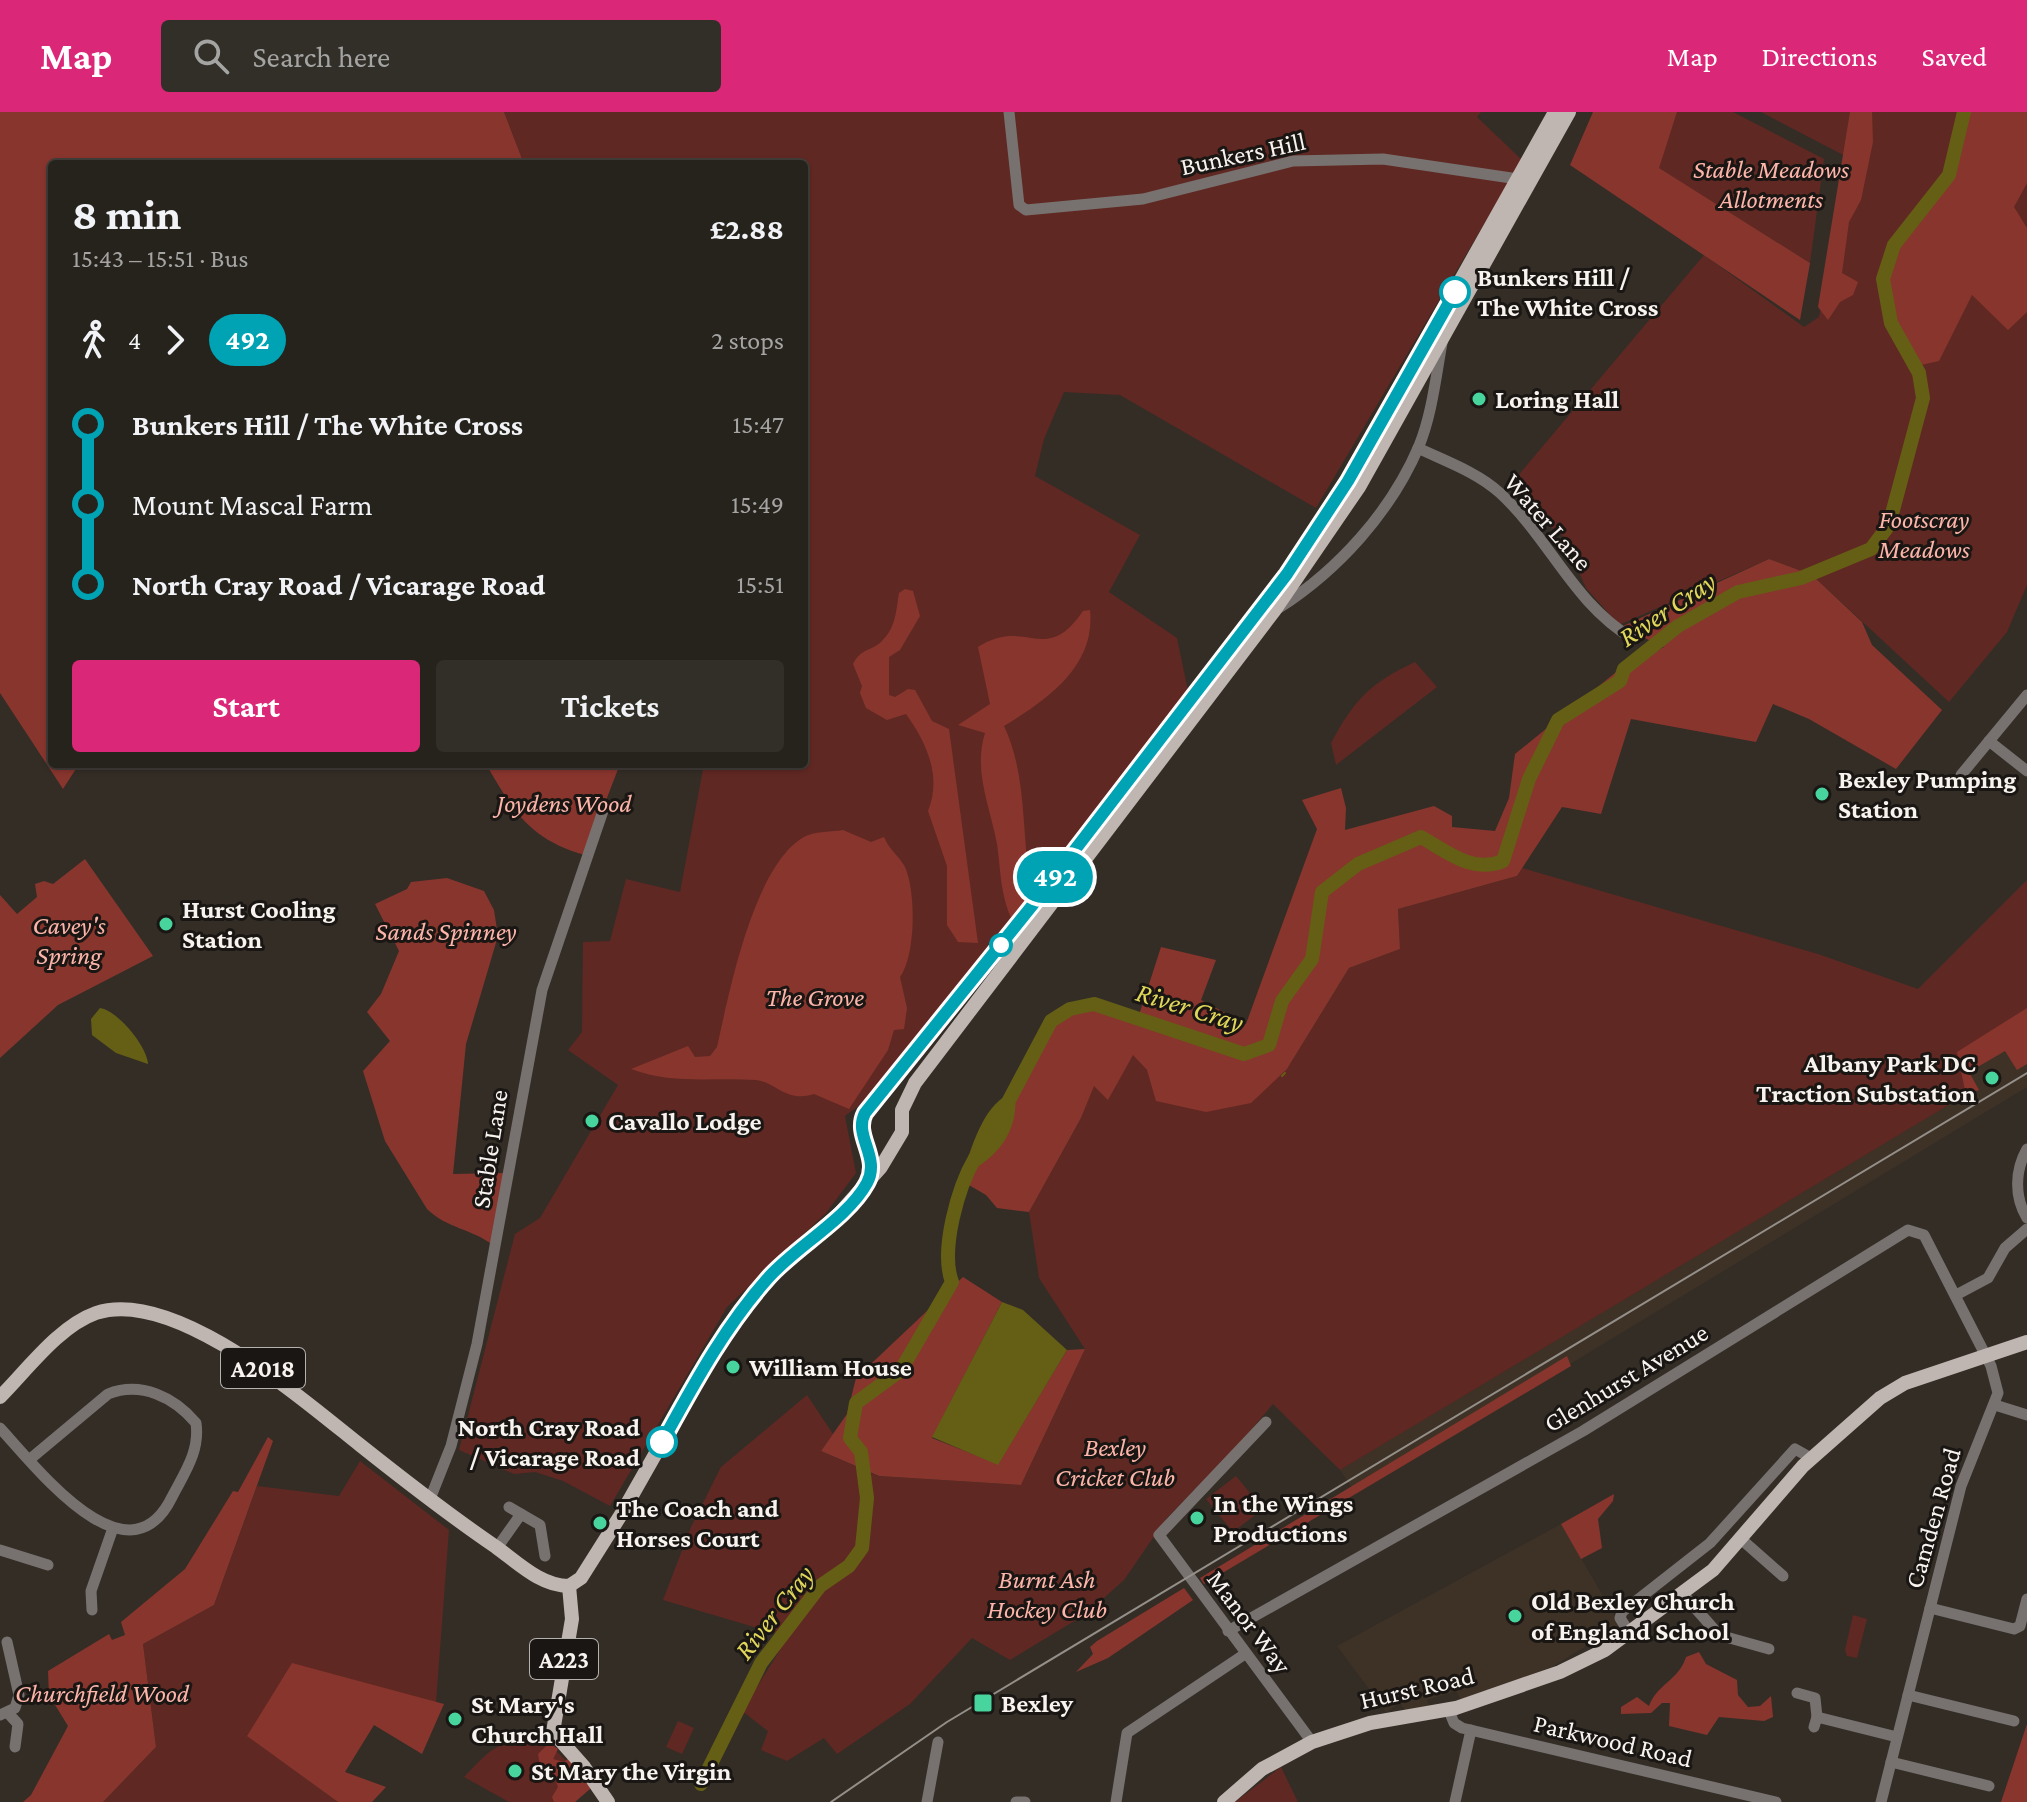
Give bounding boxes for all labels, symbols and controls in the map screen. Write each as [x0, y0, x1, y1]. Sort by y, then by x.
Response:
search box [161, 20, 721, 92]
icon: search [189, 34, 233, 78]
text: Map [40, 35, 113, 77]
text: Search here [253, 40, 390, 73]
text: Map [1667, 41, 1718, 72]
text: Directions [1762, 41, 1877, 72]
text: Saved [1921, 41, 1987, 72]
street label: Bunkers Hill [1178, 127, 1308, 181]
park label: Stable Meadows Allotments [1693, 155, 1849, 214]
text: 8 min [72, 190, 181, 238]
text: £2.88 [710, 212, 784, 245]
text: 15:43 – 15:51 · Bus [72, 244, 248, 273]
place label: Bunkers Hill / The White Cross [1477, 263, 1658, 322]
marker: Bunkers Hill / The White Cross [1440, 277, 1470, 307]
icon: walk [72, 318, 116, 362]
icon: forward [153, 318, 197, 362]
text: 492 [225, 324, 270, 355]
text: 4 [128, 326, 141, 355]
text: 2 stops [711, 326, 784, 355]
place label: Loring Hall [1495, 385, 1620, 414]
marker: Loring Hall [1470, 390, 1488, 408]
text: Bunkers Hill / The White Cross [132, 408, 523, 441]
text: 15:47 [733, 410, 784, 439]
street label: Water Lane [1498, 468, 1598, 576]
text: Mount Mascal Farm [132, 488, 373, 521]
text: 15:49 [731, 490, 784, 519]
park label: Footscray Meadows [1877, 505, 1970, 564]
water label: River Cray [1612, 565, 1722, 653]
text: North Cray Road / Vicarage Road [132, 568, 545, 601]
text: 15:51 [736, 570, 784, 599]
button: Start [72, 660, 420, 752]
button: Tickets [436, 660, 784, 752]
place label: Bexley Pumping Station [1838, 765, 2016, 824]
marker: Bexley Pumping Station [1813, 785, 1831, 803]
park label: Joydens Wood [492, 789, 632, 818]
line badge: 492 [1009, 851, 1101, 903]
text: 492 [1033, 861, 1077, 892]
place label: Hurst Cooling Station [182, 895, 336, 954]
park label: Cavey's Spring [33, 911, 105, 970]
marker: Hurst Cooling Station [157, 915, 175, 933]
park label: Sands Spinney [375, 917, 517, 946]
unlabelled marker [990, 934, 1012, 956]
water label: River Cray [1133, 976, 1248, 1038]
park label: The Grove [766, 983, 864, 1012]
place label: Albany Park DC Traction Substation [1756, 1049, 1976, 1108]
marker: Albany Park DC Traction Substation [1983, 1069, 2001, 1087]
street label: Stable Lane [466, 1088, 514, 1210]
place label: Cavallo Lodge [608, 1107, 762, 1136]
marker: Cavallo Lodge [583, 1112, 601, 1130]
street label: Glenhurst Avenue [1539, 1318, 1713, 1438]
road number: A2018 [221, 1348, 305, 1388]
place label: William House [748, 1353, 912, 1382]
marker: William House [724, 1358, 742, 1376]
place label: North Cray Road / Vicarage Road [458, 1413, 640, 1472]
marker: North Cray Road / Vicarage Road [647, 1427, 677, 1457]
park label: Bexley Cricket Club [1055, 1433, 1175, 1492]
street label: Camden Road [1899, 1444, 1967, 1592]
place label: In the Wings Productions [1213, 1489, 1353, 1548]
place label: The Coach and Horses Court [616, 1494, 779, 1553]
marker: In the Wings Productions [1188, 1509, 1206, 1527]
marker: The Coach and Horses Court [591, 1514, 609, 1532]
water label: River Cray [728, 1559, 820, 1665]
park label: Burnt Ash Hockey Club [987, 1565, 1107, 1624]
street label: Manor Way [1201, 1565, 1298, 1680]
place label: Old Bexley Church of England School [1531, 1587, 1735, 1646]
marker: Old Bexley Church of England School [1506, 1607, 1524, 1625]
road number: A223 [530, 1639, 598, 1679]
street label: Hurst Road [1357, 1661, 1477, 1715]
park label: Churchfield Wood [15, 1679, 190, 1708]
place label: Bexley [1001, 1689, 1074, 1718]
place label: St Mary's Church Hall [471, 1690, 604, 1749]
marker: Bexley [972, 1692, 994, 1714]
street label: Parkwood Road [1531, 1709, 1695, 1773]
marker: St Mary's Church Hall [446, 1710, 464, 1728]
place label: St Mary the Virgin [531, 1757, 731, 1786]
marker: St Mary the Virgin [506, 1762, 524, 1780]

